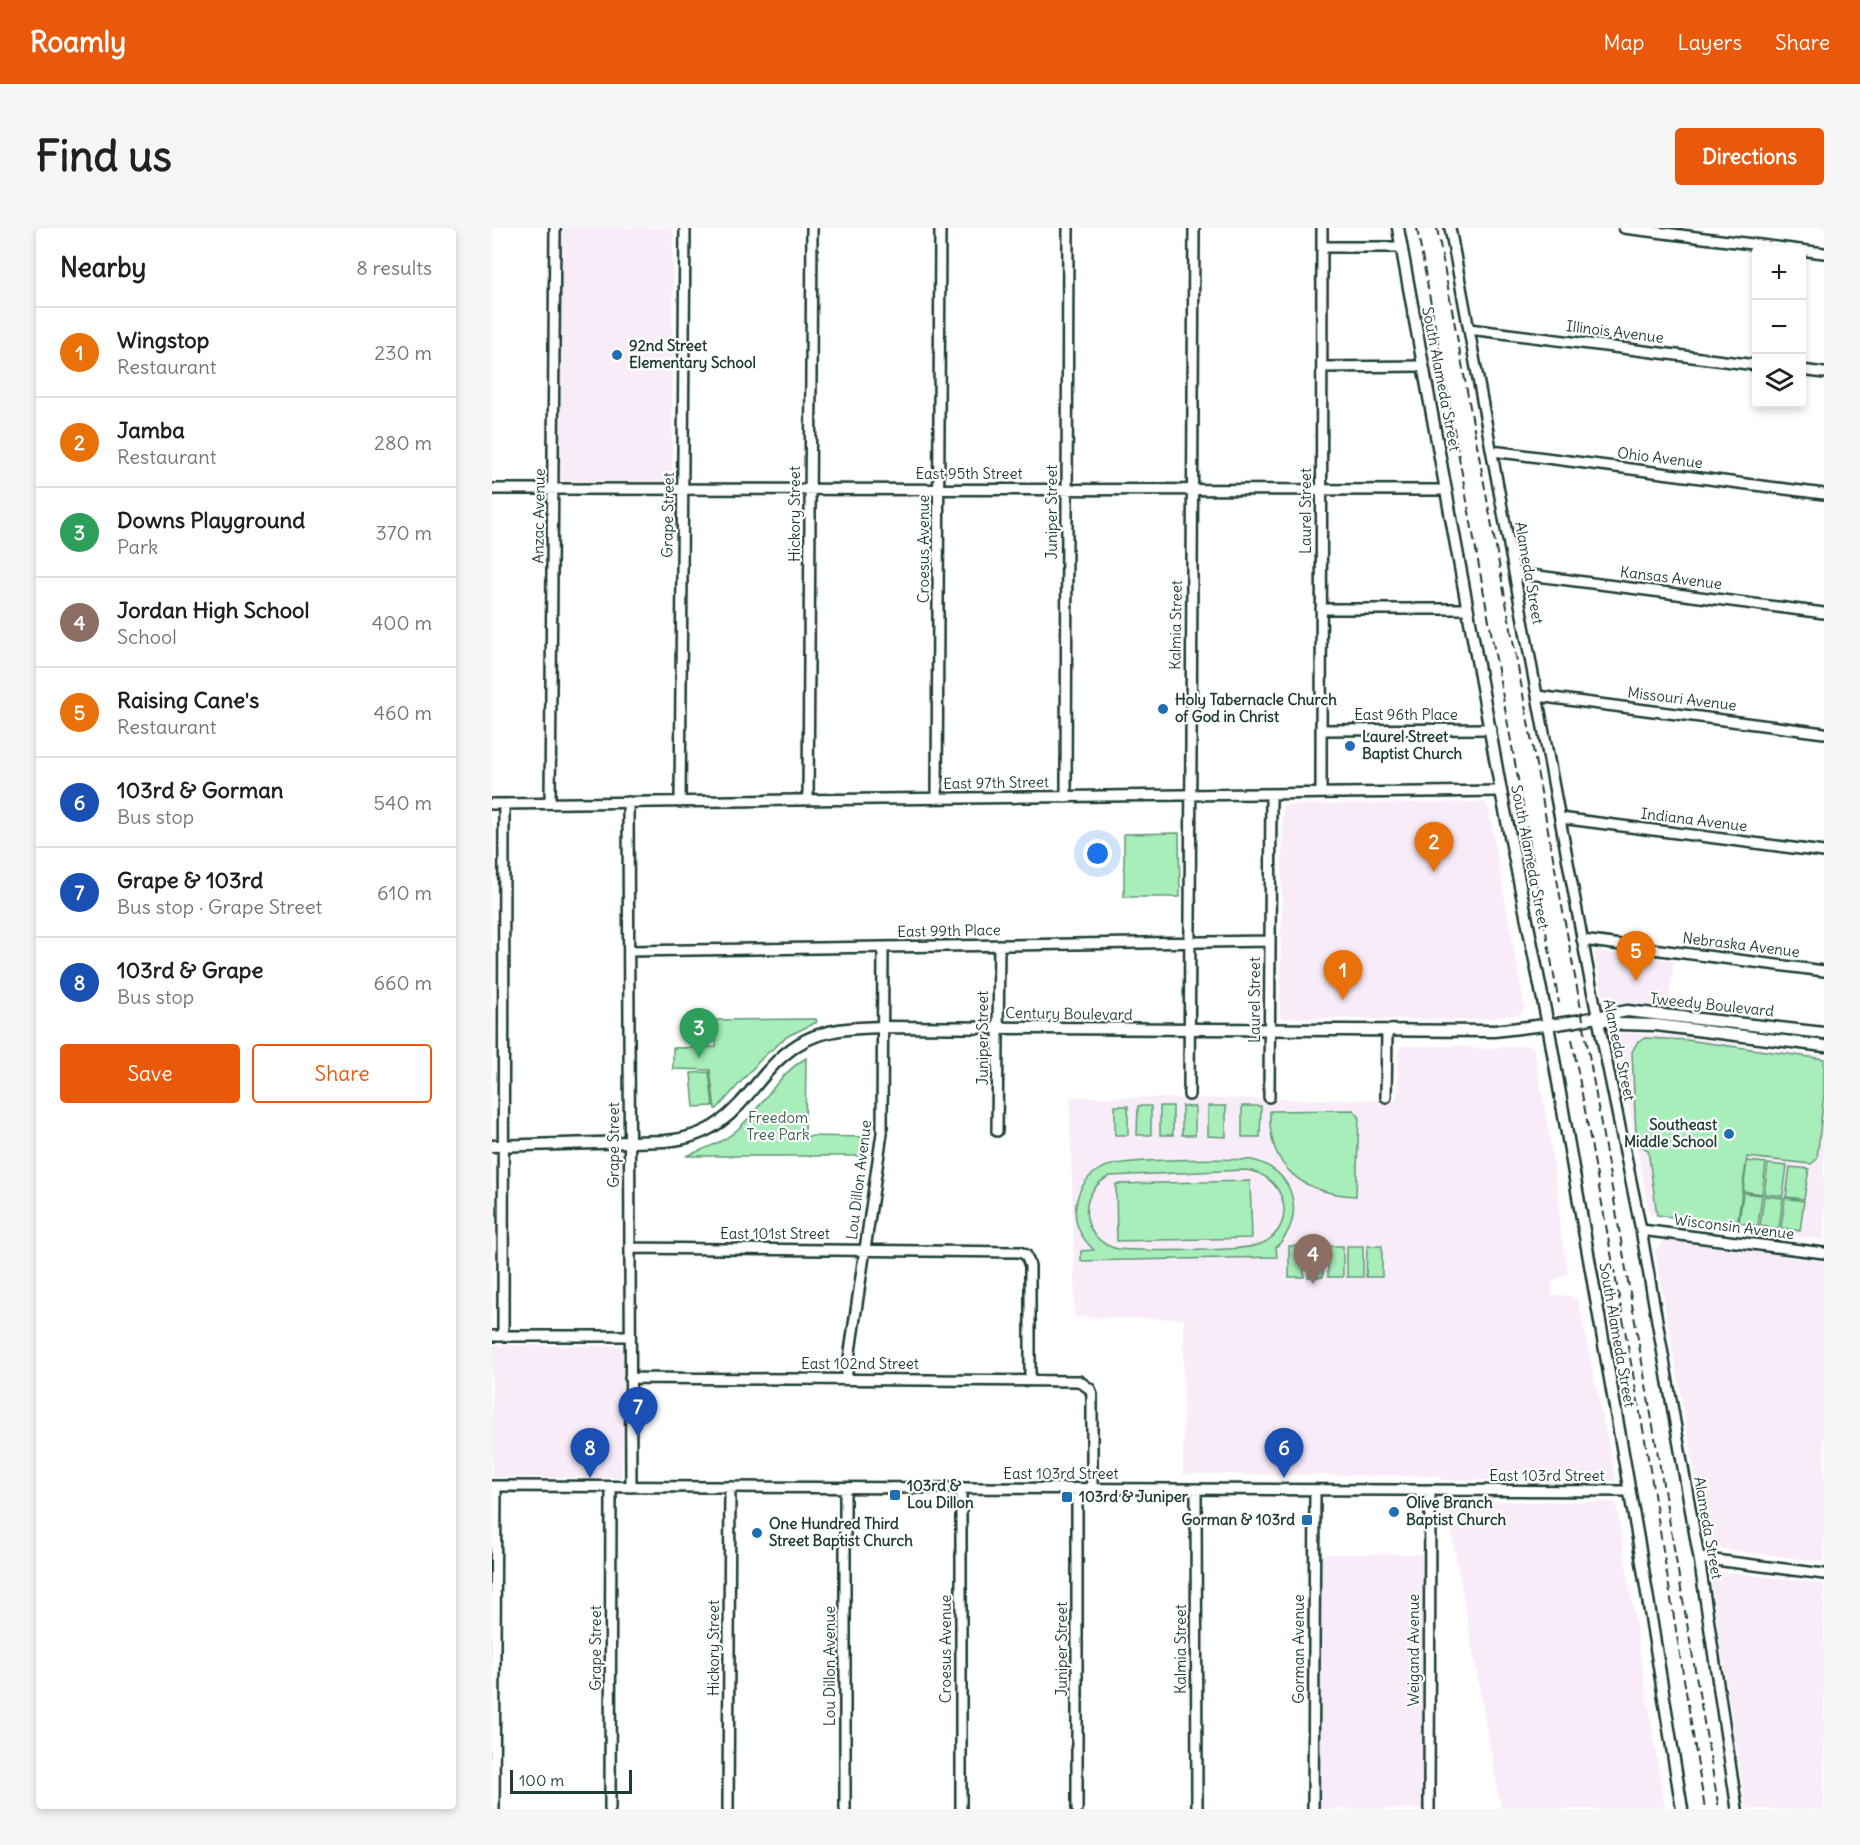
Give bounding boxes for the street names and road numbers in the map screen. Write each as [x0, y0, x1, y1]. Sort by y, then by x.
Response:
street label: South Alameda Street [1418, 305, 1465, 453]
street label: Illinois Avenue [1565, 316, 1665, 347]
street label: Ohio Avenue [1616, 443, 1704, 472]
street label: East 95th Street [915, 464, 1023, 483]
street label: Juniper Street [1042, 465, 1061, 559]
street label: Hickory Street [785, 466, 804, 562]
street label: Anzac Avenue [528, 468, 549, 564]
street label: Laurel Street [1296, 468, 1315, 554]
street label: Grape Street [657, 472, 678, 558]
street label: Croesus Avenue [914, 495, 933, 603]
street label: Alameda Street [1511, 520, 1548, 626]
street label: Kansas Avenue [1619, 562, 1723, 593]
street label: Kalmia Street [1165, 580, 1186, 670]
street label: Missouri Avenue [1626, 682, 1738, 715]
street label: East 96th Place [1354, 705, 1458, 724]
street label: East 97th Street [943, 772, 1049, 793]
street label: South Alameda Street [1507, 783, 1554, 931]
street label: Indiana Avenue [1640, 804, 1748, 835]
street label: East 99th Place [897, 920, 1001, 941]
street label: Nebraska Avenue [1681, 928, 1801, 961]
street label: Laurel Street [1245, 957, 1264, 1043]
street label: Tweedy Boulevard [1649, 989, 1775, 1020]
street label: Juniper Street [973, 991, 992, 1085]
street label: Alameda Street [1599, 997, 1640, 1103]
street label: Century Boulevard [1005, 1003, 1133, 1024]
street label: Grape Street [604, 1102, 623, 1188]
street label: Lou Dillon Avenue [842, 1119, 875, 1241]
street label: Wisconsin Avenue [1673, 1210, 1795, 1243]
street label: East 101st Street [720, 1224, 830, 1243]
street label: South Alameda Street [1595, 1261, 1640, 1409]
street label: East 102nd Street [801, 1354, 919, 1373]
street label: East 103rd Street [1003, 1464, 1119, 1483]
street label: East 103rd Street [1489, 1466, 1605, 1485]
street label: Alameda Street [1690, 1475, 1727, 1581]
street label: Gorman Avenue [1289, 1594, 1308, 1704]
street label: Weigand Avenue [1404, 1594, 1423, 1706]
street label: Croesus Avenue [936, 1595, 955, 1703]
street label: Hickory Street [704, 1600, 723, 1696]
street label: Juniper Street [1052, 1602, 1071, 1696]
street label: Kalmia Street [1171, 1604, 1190, 1694]
street label: Grape Street [586, 1605, 605, 1691]
street label: Lou Dillon Avenue [820, 1606, 839, 1726]

